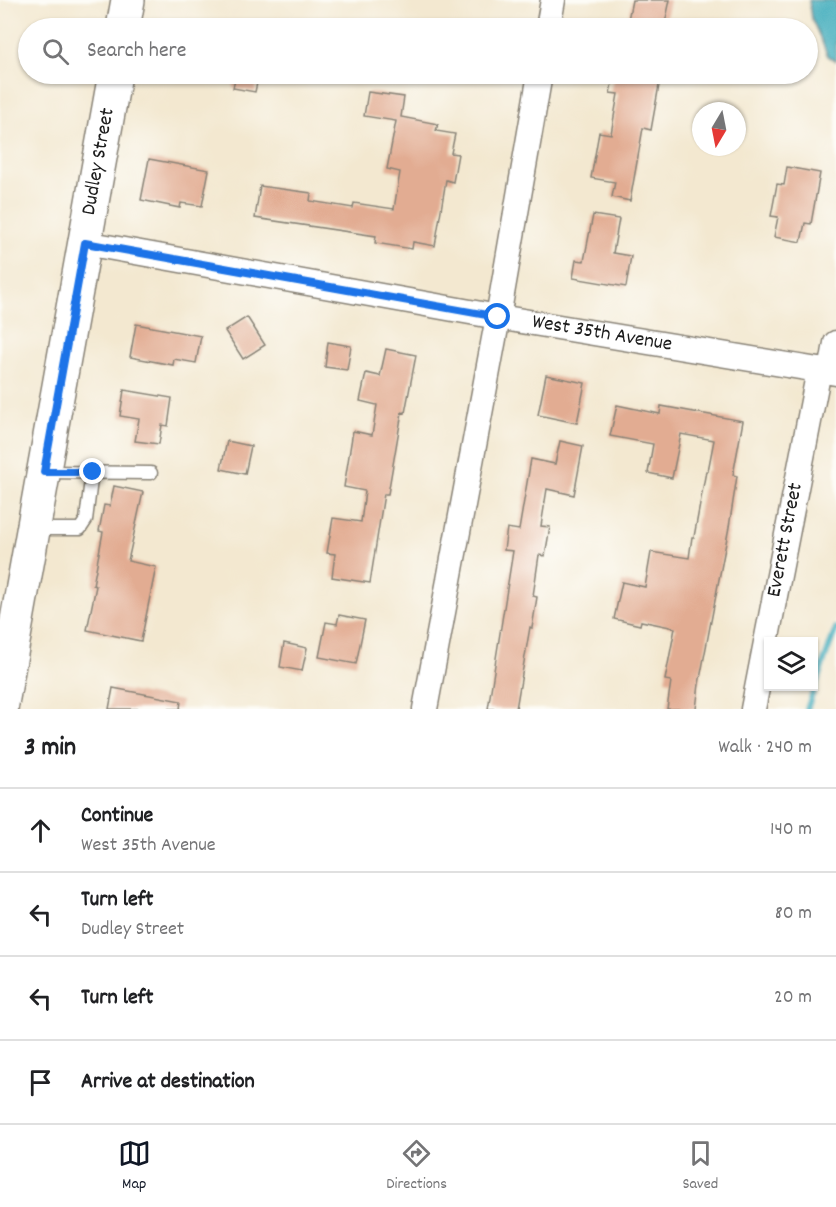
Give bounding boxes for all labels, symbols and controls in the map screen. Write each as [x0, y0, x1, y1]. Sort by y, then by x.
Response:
search box [18, 18, 818, 84]
icon: search [39, 35, 72, 68]
text: Search here [87, 36, 186, 67]
north arrow [692, 102, 746, 156]
street label: Dudley Street [75, 106, 124, 218]
route start [484, 303, 510, 329]
street label: West 35th Avenue [530, 308, 674, 361]
route end [79, 458, 105, 484]
street label: Everett Street [760, 480, 812, 600]
map controls [764, 637, 818, 691]
button: layers [764, 637, 818, 691]
text: 3 min [24, 730, 76, 767]
text: Walk · 240 m [718, 734, 812, 762]
text: Continue [81, 801, 153, 832]
icon: ahead [24, 814, 57, 847]
text: 140 m [770, 816, 812, 844]
text: West 35th Avenue [81, 832, 216, 860]
text: Turn left [81, 885, 153, 916]
icon: left [24, 898, 57, 931]
text: 80 m [775, 900, 812, 928]
text: Dudley Street [81, 916, 184, 944]
icon: left [24, 982, 57, 1015]
text: Turn left [81, 983, 153, 1014]
text: 20 m [774, 984, 812, 1012]
icon: arrive [24, 1066, 57, 1099]
text: Arrive at destination [81, 1067, 255, 1098]
tab: Map [118, 1137, 151, 1196]
tab: Directions [386, 1137, 447, 1196]
tab: Saved [682, 1137, 718, 1196]

